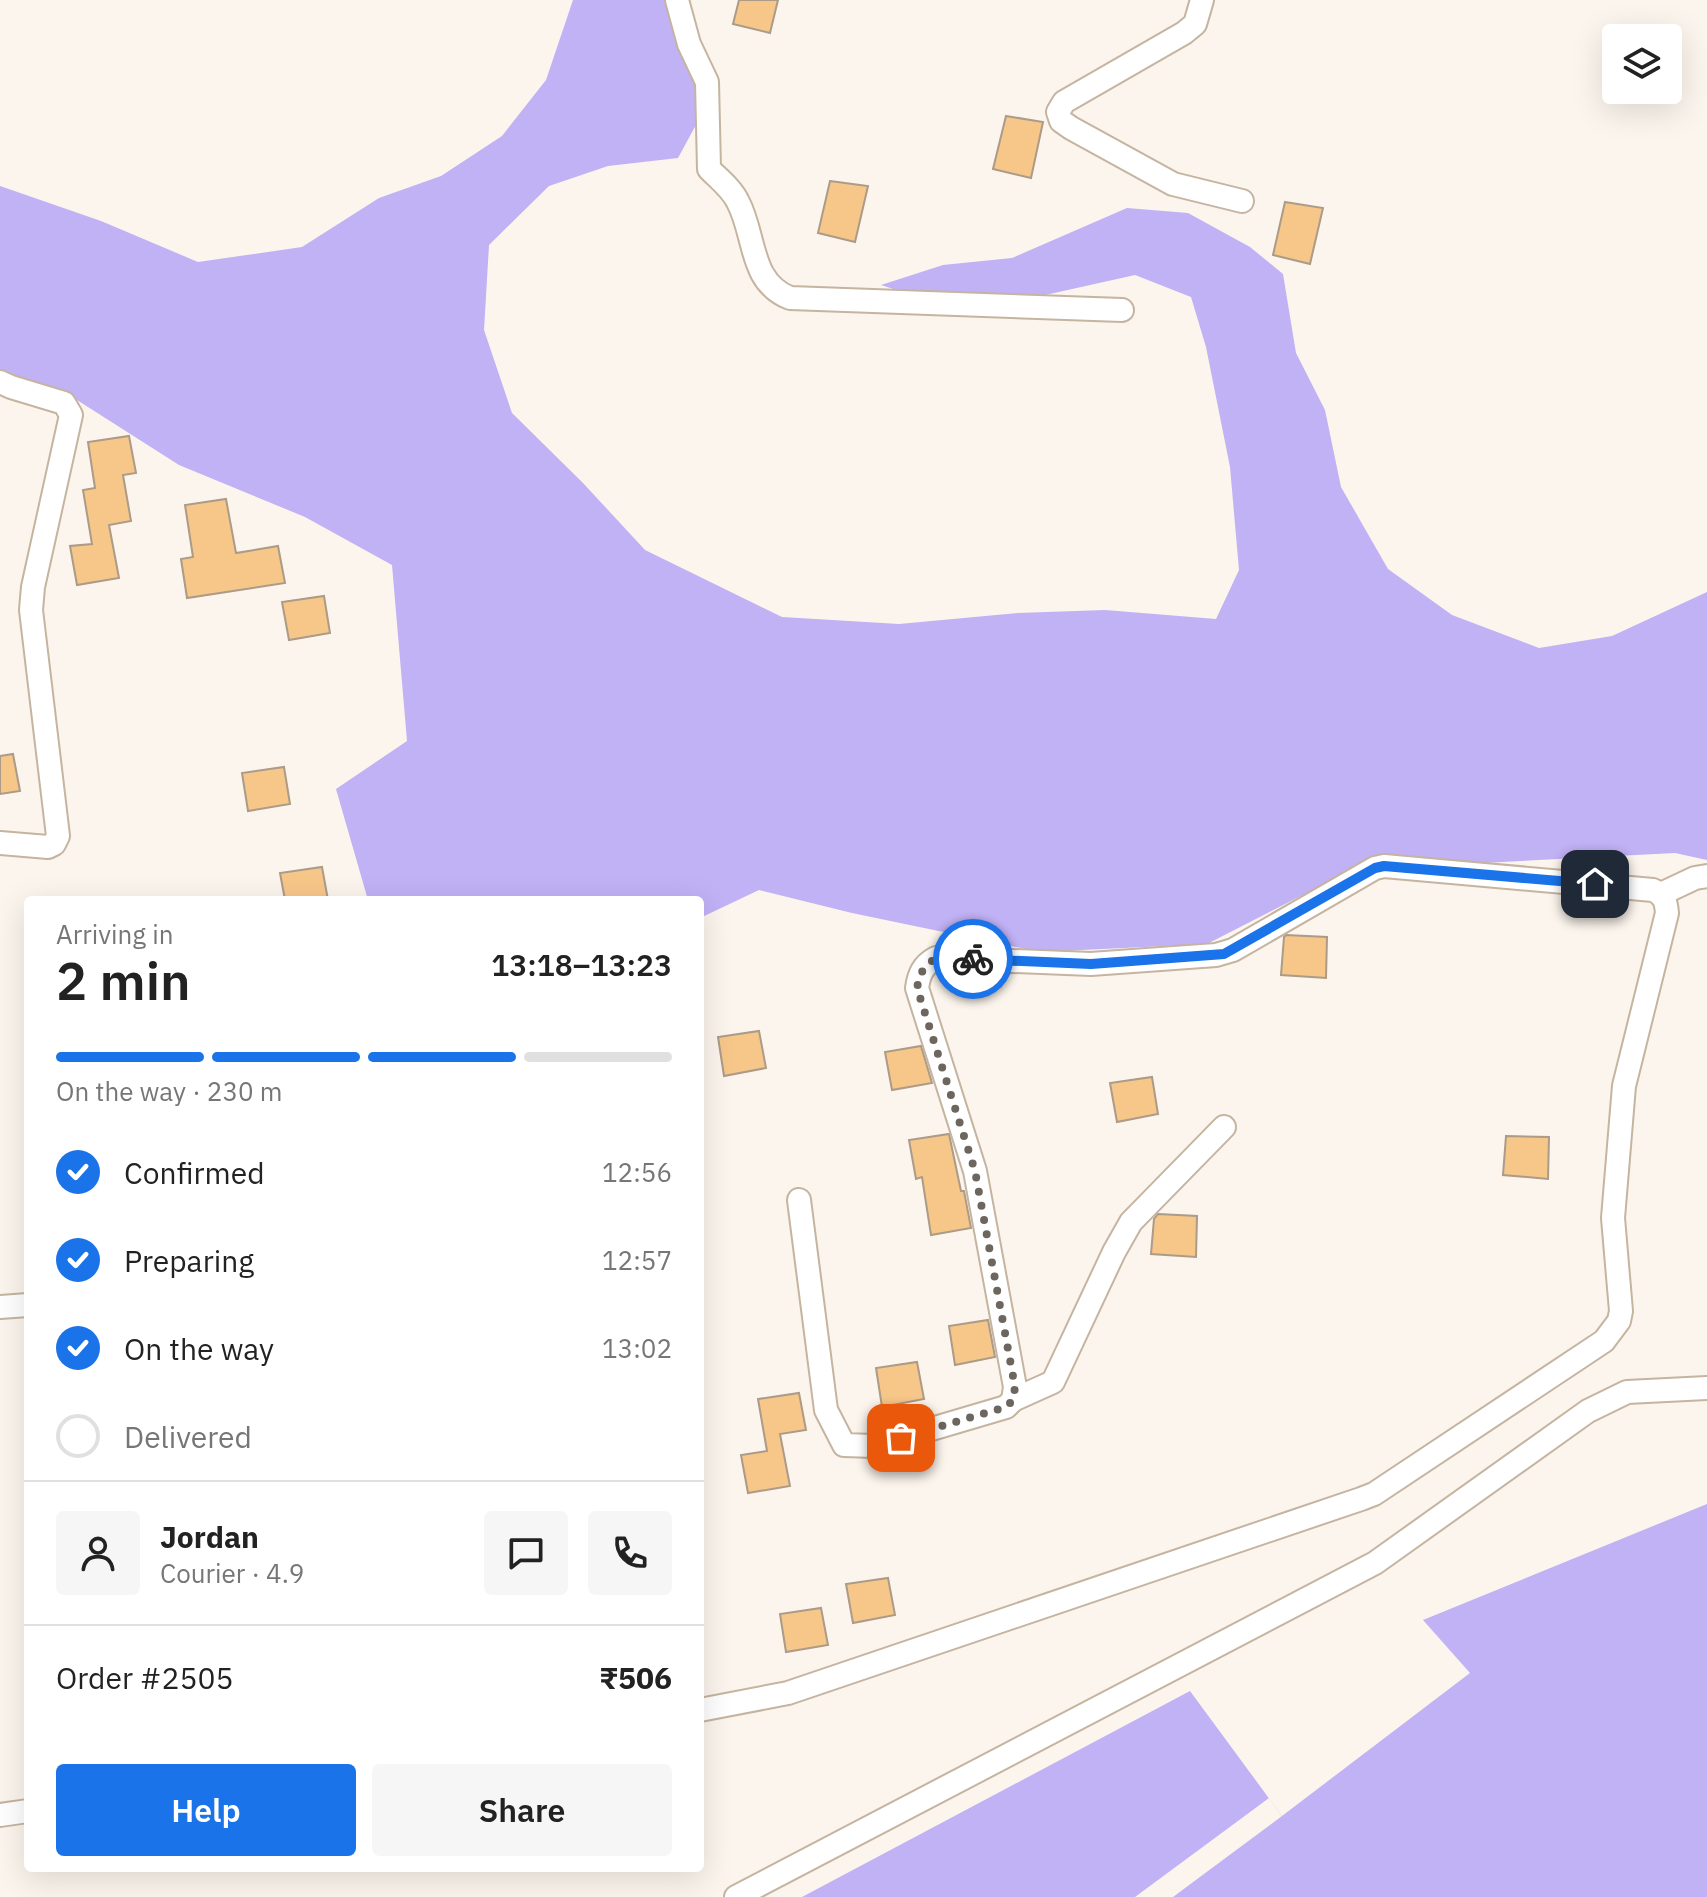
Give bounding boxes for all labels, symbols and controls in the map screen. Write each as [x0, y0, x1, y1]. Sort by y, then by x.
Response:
map controls [1602, 24, 1682, 104]
button: layers [1602, 24, 1682, 104]
pin [1561, 850, 1629, 918]
icon: home [1573, 862, 1617, 906]
text: Arriving in [56, 917, 173, 951]
courier [933, 919, 1013, 999]
icon: bike [951, 937, 995, 981]
text: 13:18–13:23 [491, 945, 672, 984]
text: 2 min [56, 947, 191, 1014]
text: On the way · 230 m [56, 1074, 282, 1108]
icon: check [56, 1150, 100, 1194]
text: Confirmed [124, 1153, 265, 1192]
text: 12:56 [602, 1155, 672, 1189]
icon: check [56, 1238, 100, 1282]
text: Preparing [124, 1241, 254, 1280]
text: 12:57 [602, 1243, 672, 1277]
icon: check [56, 1326, 100, 1370]
text: On the way [124, 1329, 274, 1368]
text: 13:02 [602, 1331, 672, 1365]
pin [867, 1404, 935, 1472]
icon: bag [879, 1416, 923, 1460]
text: Delivered [124, 1417, 252, 1456]
button: person [56, 1511, 140, 1595]
button: chat [484, 1511, 568, 1595]
button: phone [588, 1511, 672, 1595]
text: Jordan [160, 1517, 259, 1556]
text: Courier · 4.9 [160, 1556, 304, 1590]
text: Order #2505 [56, 1658, 233, 1697]
text: ₹506 [599, 1658, 672, 1697]
button: Help [56, 1764, 356, 1856]
button: Share [372, 1764, 672, 1856]

